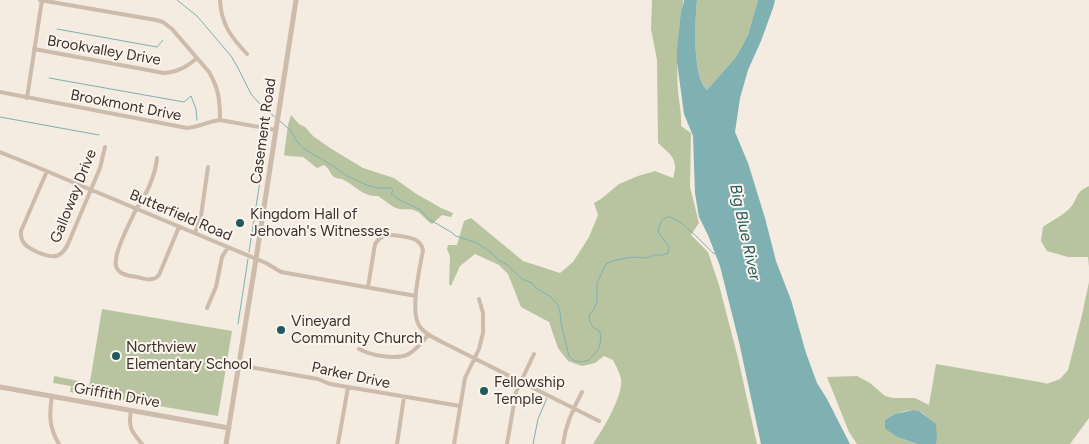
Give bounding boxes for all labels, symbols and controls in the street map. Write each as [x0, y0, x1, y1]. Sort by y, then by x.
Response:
street label: Brookvalley Drive [46, 31, 162, 69]
street label: Casement Road [247, 77, 279, 185]
street label: Brookmont Drive [69, 85, 183, 125]
street label: Galloway Drive [46, 146, 100, 246]
water label: Big Blue River [726, 182, 765, 282]
street label: Butterfield Road [127, 185, 235, 245]
place label: Kingdom Hall of Jehovah's Witnesses [250, 205, 389, 240]
marker: Kingdom Hall of Jehovah's Witnesses [234, 217, 246, 229]
place label: Vineyard Community Church [291, 312, 423, 347]
marker: Vineyard Community Church [275, 324, 287, 336]
place label: Northview Elementary School [126, 338, 252, 373]
marker: Northview Elementary School [110, 350, 122, 362]
street label: Parker Drive [310, 358, 392, 392]
place label: Fellowship Temple [494, 373, 565, 408]
street label: Griffith Drive [73, 379, 161, 411]
marker: Fellowship Temple [478, 385, 490, 397]

